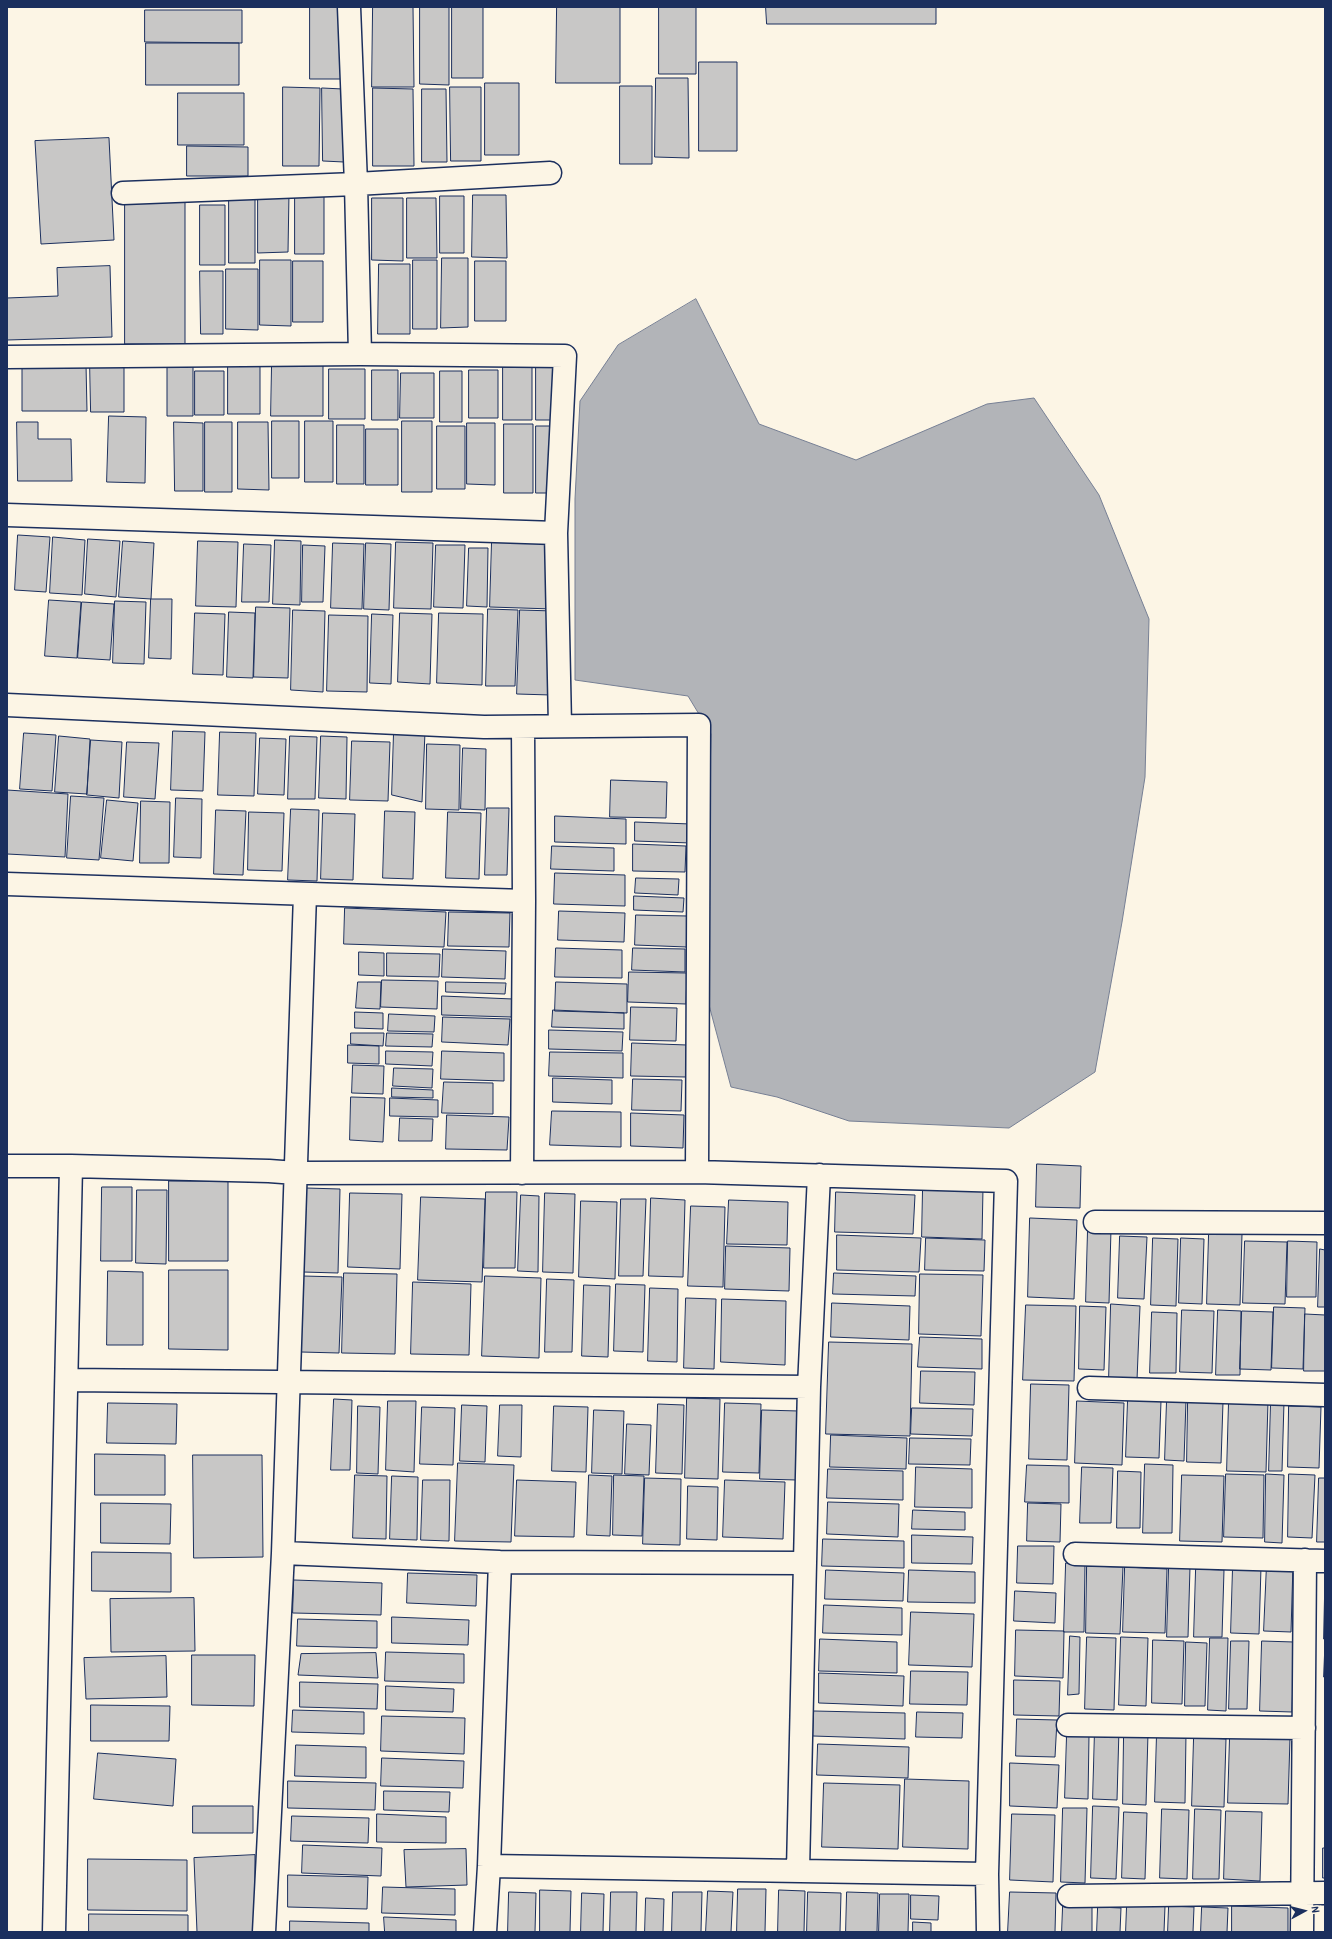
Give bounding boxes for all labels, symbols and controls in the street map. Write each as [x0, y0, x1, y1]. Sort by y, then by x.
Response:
north arrow [1284, 1891, 1324, 1931]
text: N [1309, 1906, 1323, 1913]

